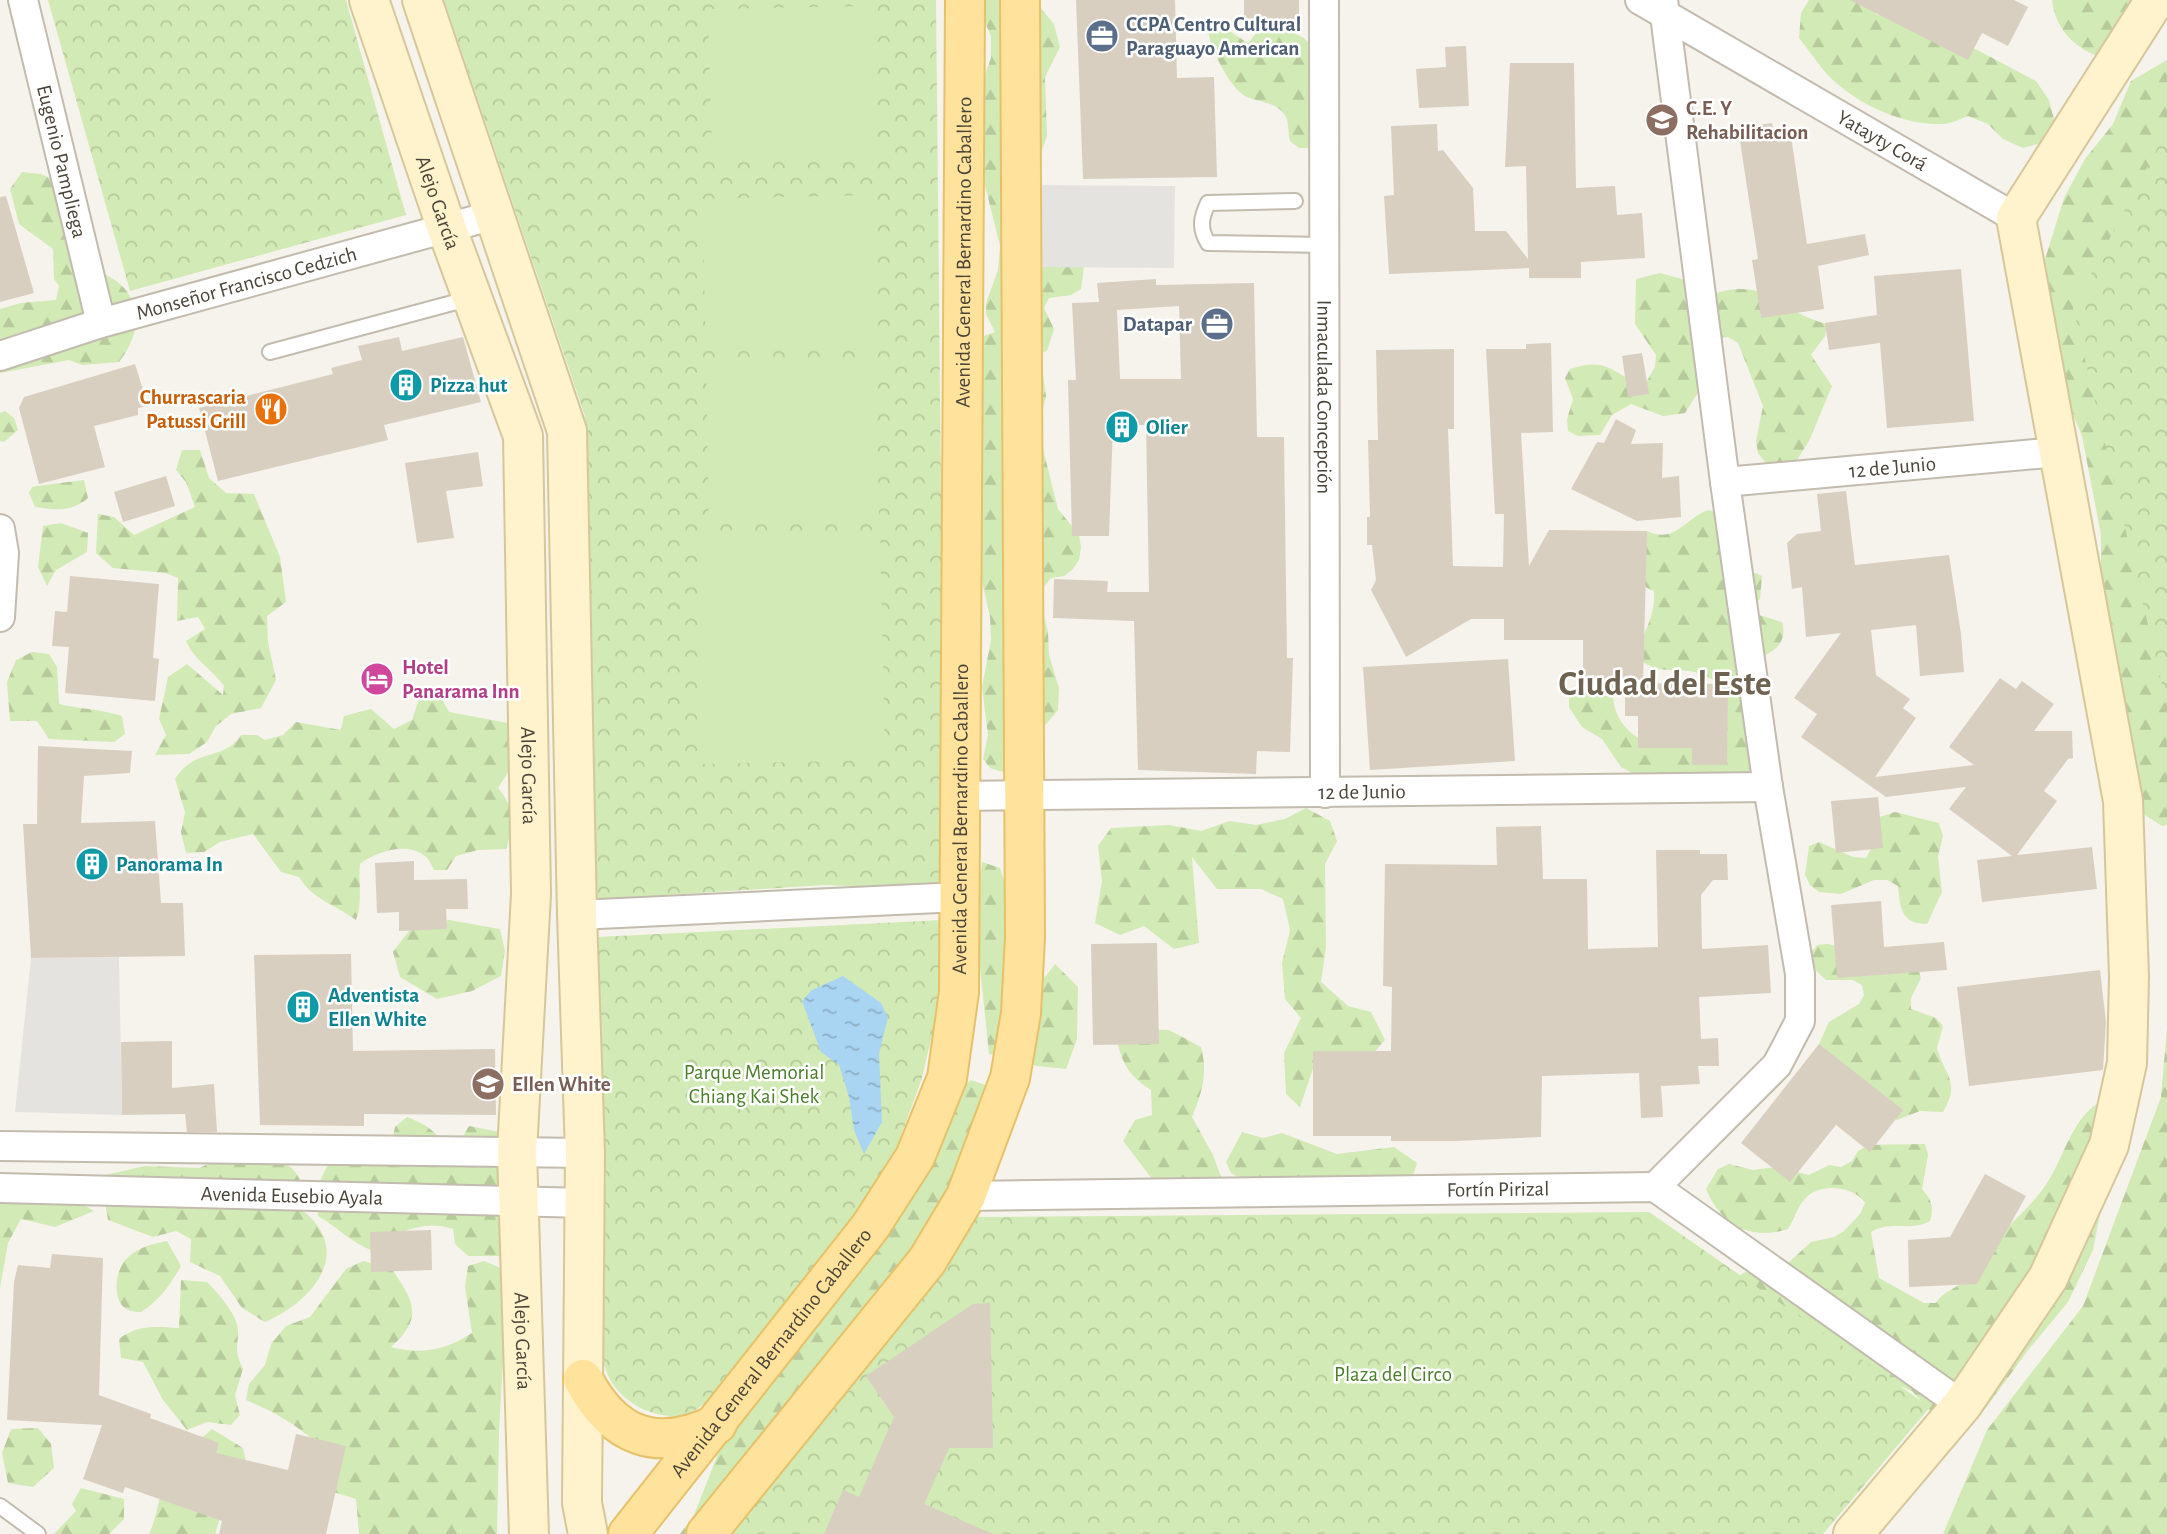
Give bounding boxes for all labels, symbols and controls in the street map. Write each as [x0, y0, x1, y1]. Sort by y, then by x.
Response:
place label: CCPA Centro Cultural Paraguayo American [1126, 14, 1301, 59]
office icon: CCPA Centro Cultural Paraguayo American [1083, 17, 1121, 55]
street label: Eugenio Pampliega [33, 83, 90, 240]
street label: Avenida General Bernardino Caballero [953, 97, 975, 408]
place label: C.E. Y Rehabilitacion [1686, 98, 1808, 143]
school or university icon: C.E. Y Rehabilitacion [1643, 101, 1681, 139]
street label: Yatayty Corá [1833, 107, 1931, 175]
street label: Alejo García [412, 153, 464, 253]
street label: Monseñor Francisco Cedzich [134, 243, 359, 324]
street label: Inmaculada Concepción [1313, 300, 1335, 494]
office icon: Datapar [1198, 305, 1236, 343]
place label: Datapar [1123, 314, 1193, 335]
building icon: Pizza hut [387, 366, 425, 404]
place label: Pizza hut [430, 375, 507, 396]
place label: Churrascaria Patussi Grill [140, 387, 246, 432]
restaurant icon: Churrascaria Patussi Grill [252, 390, 290, 428]
building icon: Olier [1103, 408, 1141, 446]
place label: Olier [1146, 417, 1188, 438]
street label: 12 de Junio [1848, 453, 1937, 482]
place label: Hotel Panarama Inn [402, 657, 520, 702]
hotel icon: Hotel Panarama Inn [358, 660, 396, 698]
street label: Avenida General Bernardino Caballero [949, 664, 972, 975]
district label: Ciudad del Este [1558, 667, 1772, 702]
street label: Alejo García [517, 726, 540, 825]
street label: 12 de Junio [1318, 781, 1406, 803]
building icon: Panorama In [73, 845, 111, 883]
place label: Panorama In [116, 854, 223, 875]
place label: Adventista Ellen White [328, 985, 427, 1030]
building icon: Adventista Ellen White [284, 988, 322, 1026]
park label: Parque Memorial Chiang Kai Shek [684, 1062, 824, 1107]
school or university icon: Ellen White [469, 1065, 507, 1103]
place label: Ellen White [512, 1074, 611, 1095]
street label: Fortín Pirizal [1446, 1178, 1550, 1201]
street label: Avenida Eusebio Ayala [200, 1183, 384, 1209]
street label: Avenida General Bernardino Caballero [667, 1224, 876, 1481]
street label: Alejo García [510, 1292, 534, 1391]
park label: Plaza del Circo [1334, 1364, 1452, 1385]

